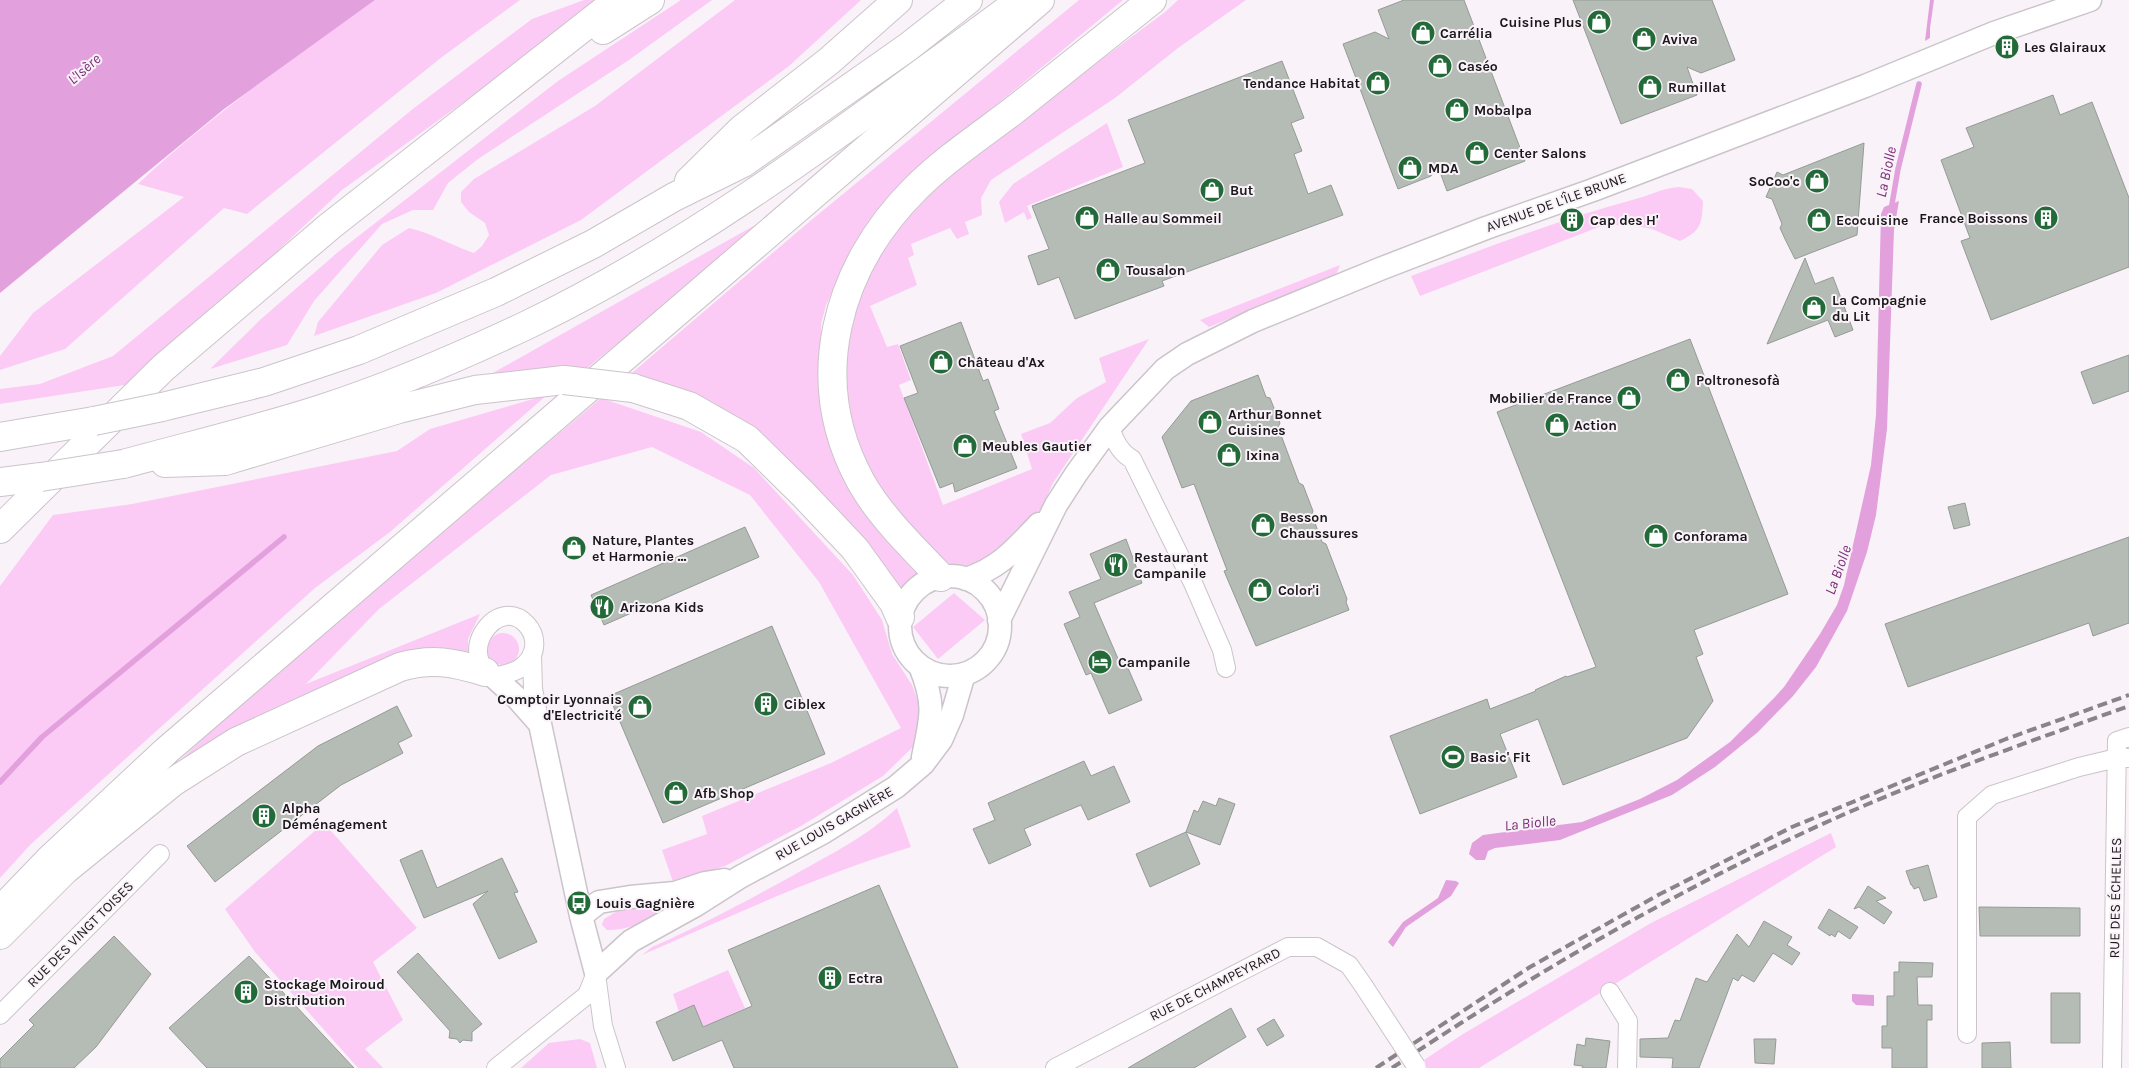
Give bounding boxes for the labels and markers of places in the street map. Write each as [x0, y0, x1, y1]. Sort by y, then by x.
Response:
shop icon: Cuisine Plus [1586, 9, 1612, 35]
place label: Cuisine Plus [1500, 14, 1582, 31]
shop icon: Carrélia [1410, 20, 1436, 46]
place label: Carrélia [1440, 25, 1493, 42]
shop icon: Aviva [1631, 26, 1657, 52]
place label: Aviva [1662, 31, 1698, 48]
building icon: Les Glairaux [1994, 34, 2020, 60]
place label: Les Glairaux [2024, 39, 2106, 56]
shop icon: Caséo [1427, 53, 1453, 79]
place label: Caséo [1458, 58, 1498, 75]
shop icon: Tendance Habitat [1365, 70, 1391, 96]
shop icon: Rumillat [1637, 74, 1663, 100]
place label: Tendance Habitat [1243, 75, 1360, 92]
place label: Rumillat [1668, 79, 1726, 96]
shop icon: Mobalpa [1444, 97, 1470, 123]
place label: Mobalpa [1474, 102, 1532, 119]
shop icon: Center Salons [1464, 140, 1490, 166]
place label: Center Salons [1494, 145, 1586, 162]
shop icon: MDA [1397, 155, 1423, 181]
place label: MDA [1428, 160, 1459, 177]
shop icon: SoCoo'c [1804, 168, 1830, 194]
place label: SoCoo'c [1749, 173, 1800, 190]
shop icon: But [1199, 177, 1225, 203]
place label: But [1230, 182, 1254, 199]
shop icon: Halle au Sommeil [1074, 205, 1100, 231]
building icon: France Boissons [2033, 205, 2059, 231]
building icon: Cap des H' [1559, 207, 1585, 233]
shop icon: Ecocuisine [1806, 207, 1832, 233]
place label: Halle au Sommeil [1104, 210, 1222, 227]
place label: France Boissons [1919, 210, 2028, 227]
place label: Cap des H' [1590, 212, 1659, 229]
place label: Ecocuisine [1836, 212, 1908, 229]
shop icon: Tousalon [1095, 257, 1121, 283]
place label: Tousalon [1126, 262, 1185, 279]
place label: La Compagnie du Lit [1832, 292, 1926, 325]
shop icon: La Compagnie du Lit [1801, 295, 1827, 321]
shop icon: Château d'Ax [928, 349, 954, 375]
place label: Château d'Ax [958, 354, 1045, 371]
shop icon: Poltronesofà [1665, 367, 1691, 393]
place label: Poltronesofà [1696, 372, 1780, 389]
shop icon: Mobilier de France [1616, 385, 1642, 411]
place label: Mobilier de France [1489, 390, 1612, 407]
place label: Arthur Bonnet Cuisines [1228, 406, 1322, 439]
shop icon: Arthur Bonnet Cuisines [1197, 409, 1223, 435]
shop icon: Action [1544, 412, 1570, 438]
place label: Action [1574, 417, 1617, 434]
shop icon: Meubles Gautier [952, 433, 978, 459]
place label: Meubles Gautier [982, 438, 1092, 455]
shop icon: Ixina [1216, 442, 1242, 468]
place label: Ixina [1246, 447, 1280, 464]
place label: Besson Chaussures [1280, 509, 1358, 542]
shop icon: Besson Chaussures [1250, 512, 1276, 538]
shop icon: Conforama [1643, 523, 1669, 549]
place label: Conforama [1674, 528, 1748, 545]
place label: Nature, Plantes et Harmonie ... [592, 532, 694, 565]
shop icon: Nature, Plantes et Harmonie ... [561, 535, 587, 561]
place label: Restaurant Campanile [1134, 549, 1209, 582]
restaurant icon: Restaurant Campanile [1103, 552, 1129, 578]
shop icon: Color'i [1247, 577, 1273, 603]
place label: Color'i [1278, 582, 1320, 599]
restaurant icon: Arizona Kids [589, 594, 615, 620]
place label: Arizona Kids [620, 599, 704, 616]
hotel icon: Campanile [1087, 649, 1113, 675]
place label: Campanile [1118, 654, 1190, 671]
place label: Comptoir Lyonnais d'Electricité [497, 691, 622, 724]
building icon: Ciblex [753, 691, 779, 717]
shop icon: Comptoir Lyonnais d'Electricité [627, 694, 653, 720]
place label: Ciblex [784, 696, 826, 713]
sports icon: Basic' Fit [1440, 744, 1466, 770]
place label: Basic' Fit [1470, 749, 1531, 766]
shop icon: Afb Shop [663, 780, 689, 806]
place label: Afb Shop [694, 785, 754, 802]
place label: Alpha Déménagement [282, 800, 388, 833]
building icon: Alpha Déménagement [251, 803, 277, 829]
bus stop icon: Louis Gagnière [566, 890, 592, 916]
place label: Louis Gagnière [596, 895, 695, 912]
building icon: Ectra [817, 965, 843, 991]
place label: Ectra [848, 970, 883, 987]
place label: Stockage Moiroud Distribution [264, 976, 385, 1009]
building icon: Stockage Moiroud Distribution [233, 979, 259, 1005]

